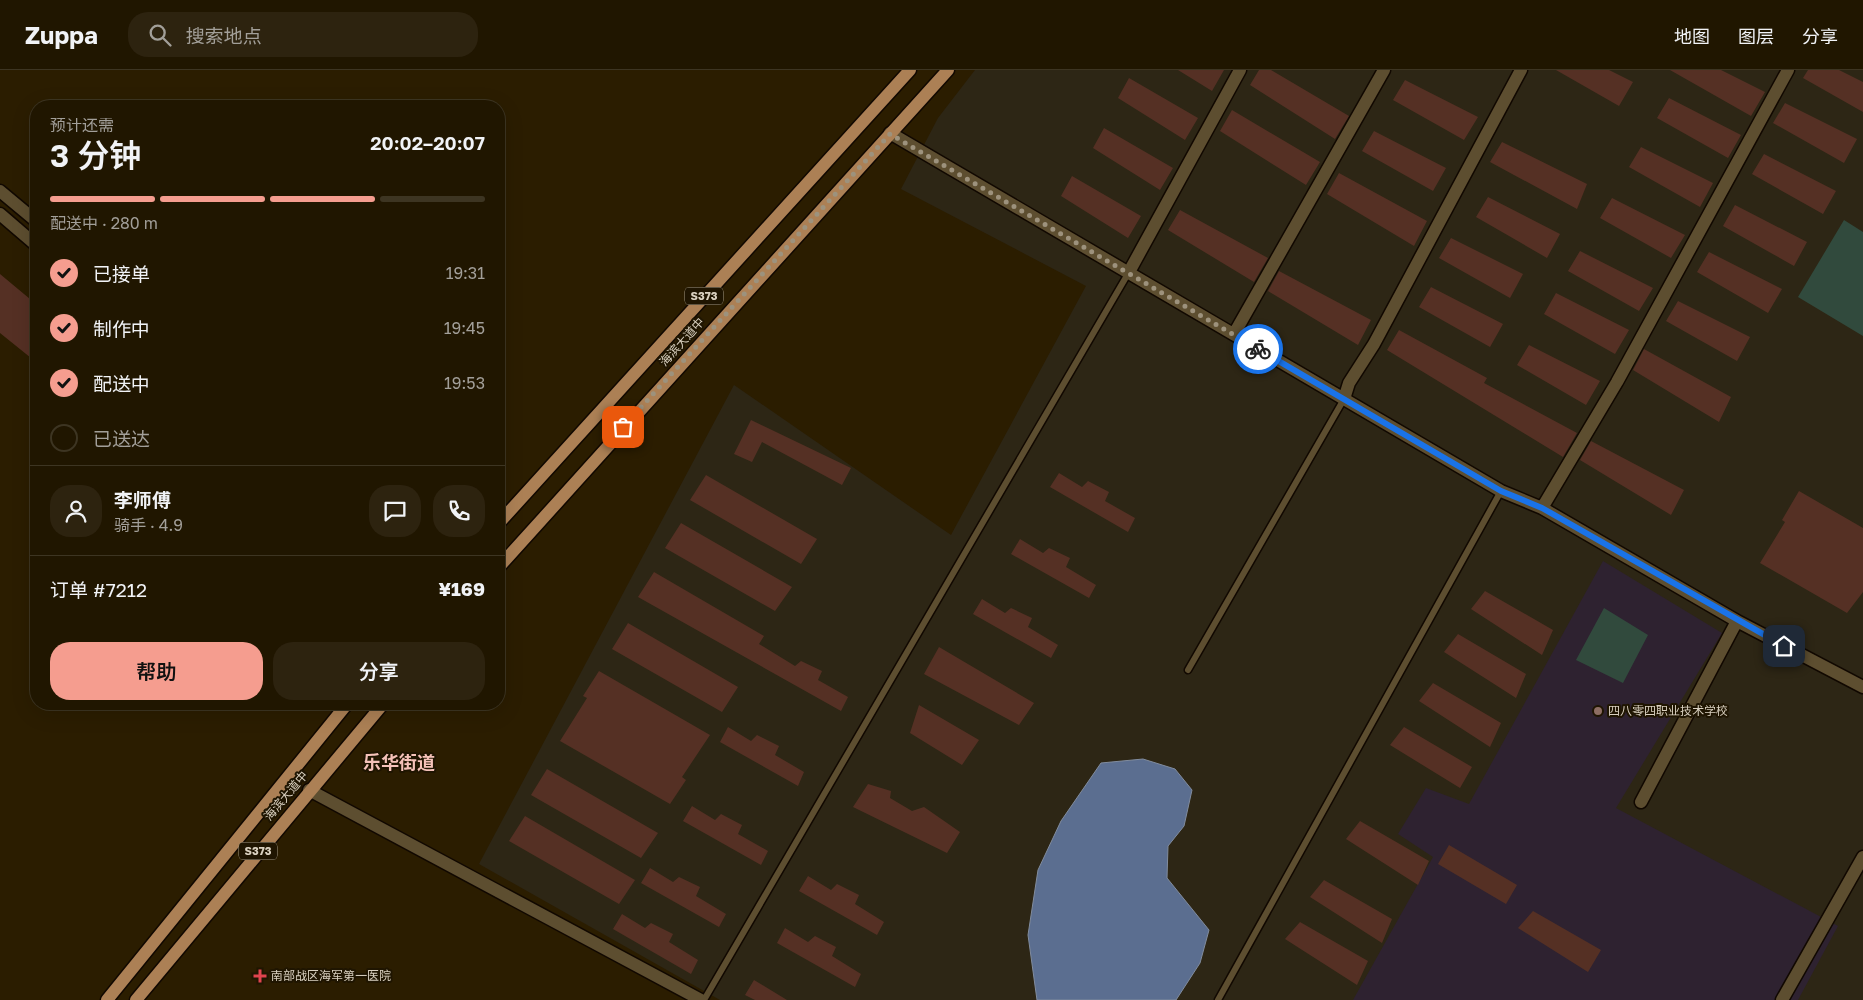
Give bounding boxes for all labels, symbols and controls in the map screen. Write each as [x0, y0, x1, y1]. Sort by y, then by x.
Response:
search box [128, 12, 478, 57]
text: Zuppa [25, 20, 98, 49]
icon: search [146, 21, 174, 49]
text: 搜索地点 [186, 24, 262, 47]
text: 地图 [1674, 25, 1710, 47]
text: 图层 [1738, 25, 1774, 47]
text: 分享 [1802, 25, 1838, 47]
text: 预计还需 [50, 115, 114, 135]
text: 20:02–20:07 [370, 131, 485, 154]
text: 3 分钟 [50, 136, 141, 174]
text: 配送中 · 280 m [50, 213, 158, 233]
icon: check [50, 259, 78, 287]
text: 已接单 [93, 262, 150, 285]
text: 19:31 [446, 263, 485, 283]
road number: S373 [685, 288, 723, 305]
icon: check [50, 314, 78, 342]
street label: 海滨大道中 [656, 314, 707, 369]
text: 制作中 [93, 317, 150, 340]
text: 19:45 [444, 318, 485, 338]
courier [1233, 324, 1283, 374]
icon: bike [1244, 335, 1272, 363]
icon: check [50, 369, 78, 397]
text: 配送中 [93, 372, 150, 395]
text: 19:53 [444, 373, 485, 393]
pin [602, 406, 644, 448]
icon: bag [609, 413, 637, 441]
text: 已送达 [93, 427, 150, 450]
button: person [50, 485, 102, 537]
button: chat [369, 485, 421, 537]
button: phone [433, 485, 485, 537]
text: 李师傅 [114, 488, 171, 511]
text: 骑手 · 4.9 [114, 515, 183, 535]
text: ¥169 [439, 577, 485, 600]
text: 订单 #7212 [50, 578, 147, 601]
pin [1763, 625, 1805, 667]
icon: home [1770, 632, 1798, 660]
button: 帮助 [50, 642, 263, 700]
button: 分享 [273, 642, 485, 700]
place label: 四八零四职业技术学校 [1608, 703, 1728, 718]
marker: 四八零四职业技术学校 [1592, 705, 1604, 717]
district label: 乐华街道 [363, 751, 435, 773]
street label: 海滨大道中 [261, 768, 311, 823]
road number: S373 [239, 842, 277, 859]
place label: 南部战区海军第一医院 [271, 968, 391, 983]
marker: 南部战区海军第一医院 [253, 969, 267, 983]

